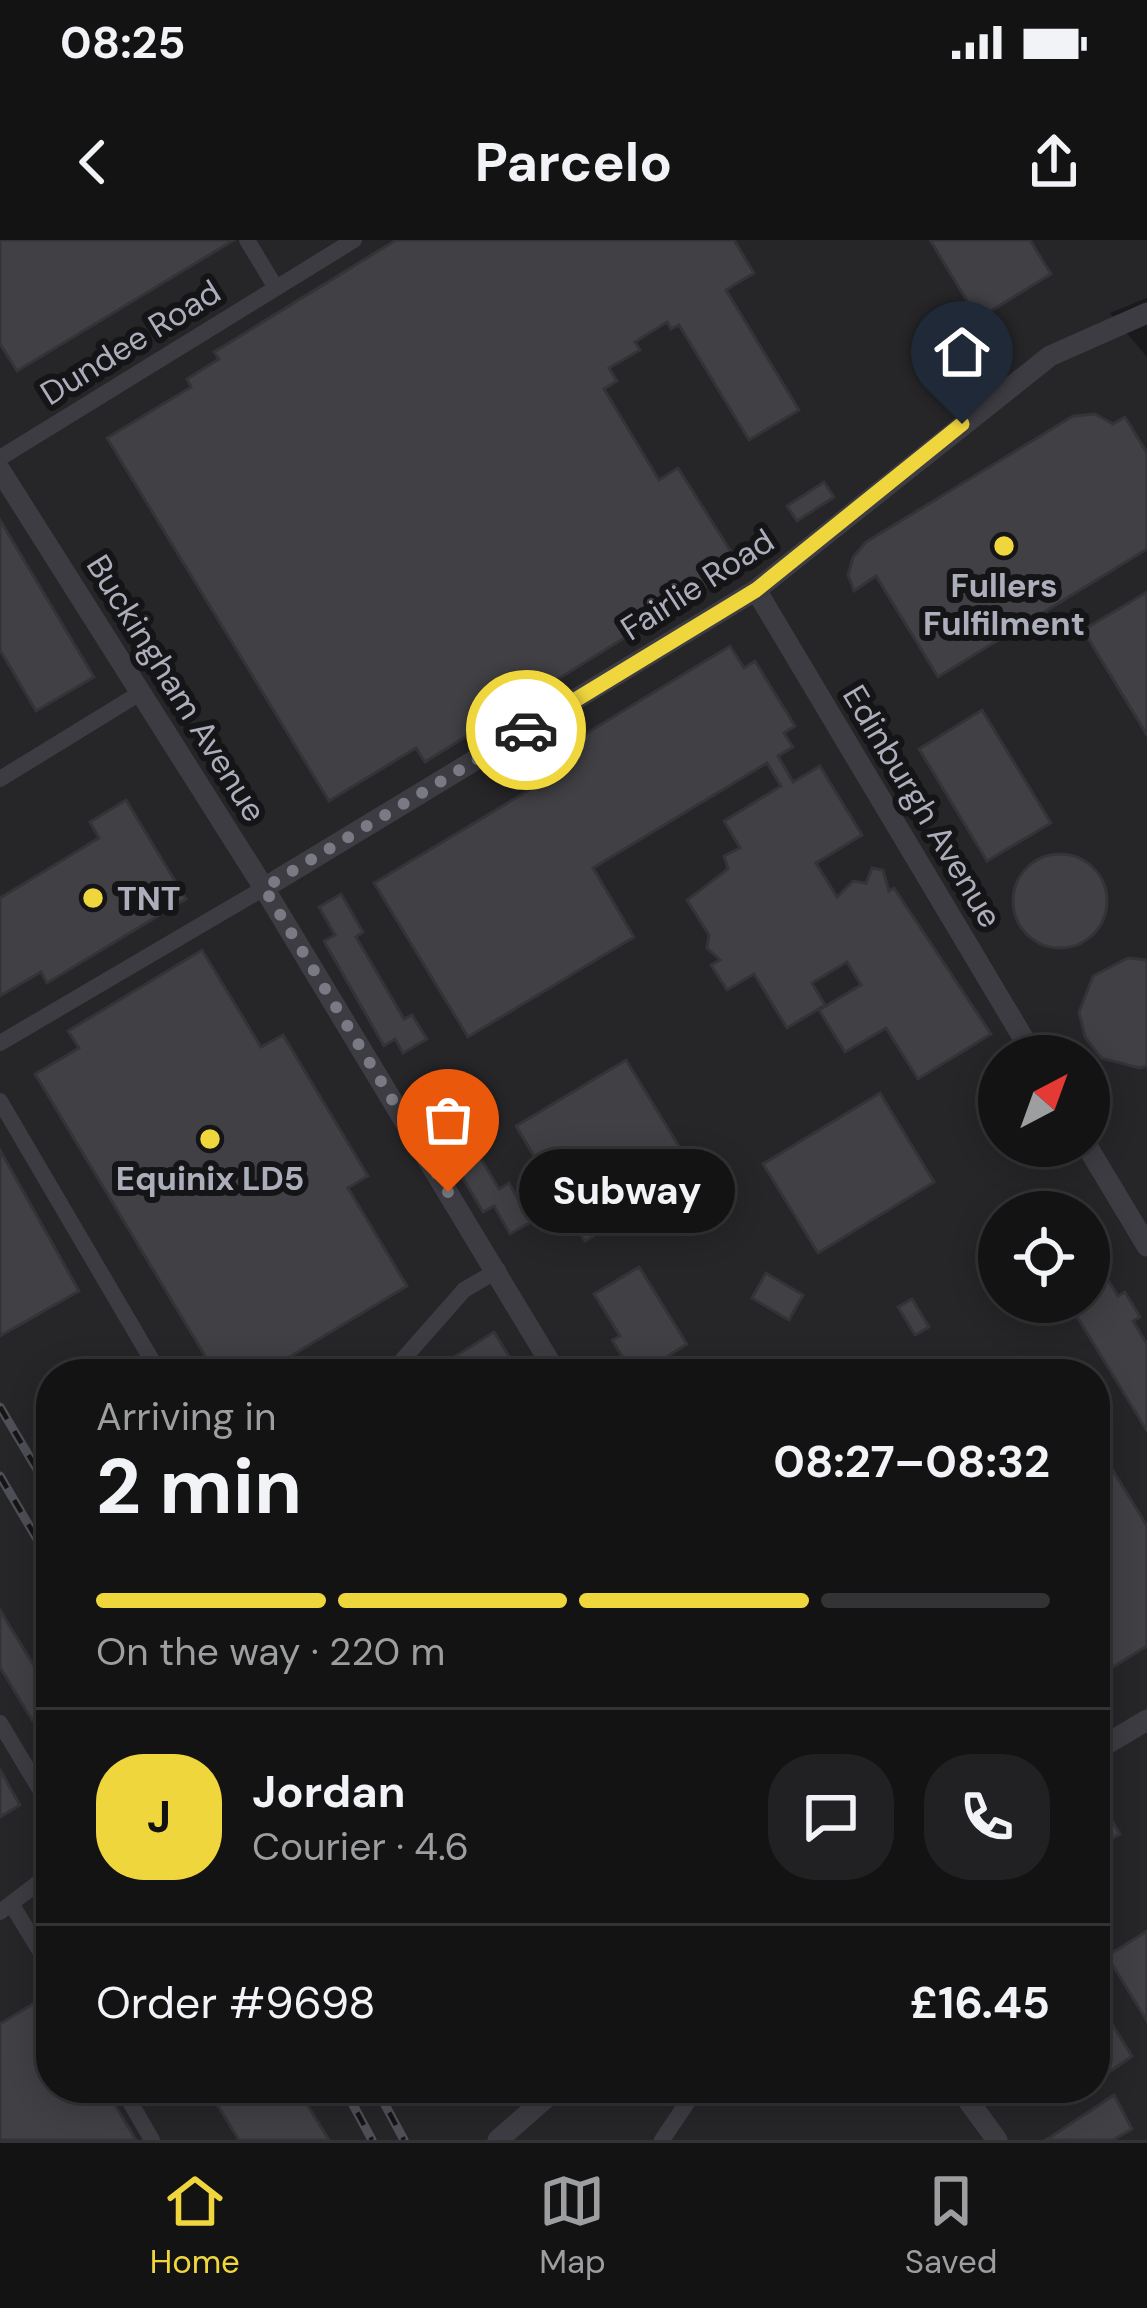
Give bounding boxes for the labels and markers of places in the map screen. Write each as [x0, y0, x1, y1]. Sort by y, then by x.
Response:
pin [911, 301, 1013, 424]
marker: Fullers Fulfilment [991, 533, 1017, 559]
place label: Fullers Fulfilment [923, 564, 1085, 645]
place label: TNT [117, 877, 180, 920]
marker: TNT [80, 885, 106, 911]
pin [397, 1069, 499, 1192]
marker: Equinix LD5 [197, 1126, 223, 1152]
callout: Subway [520, 1150, 736, 1234]
place label: Equinix LD5 [116, 1157, 304, 1200]

